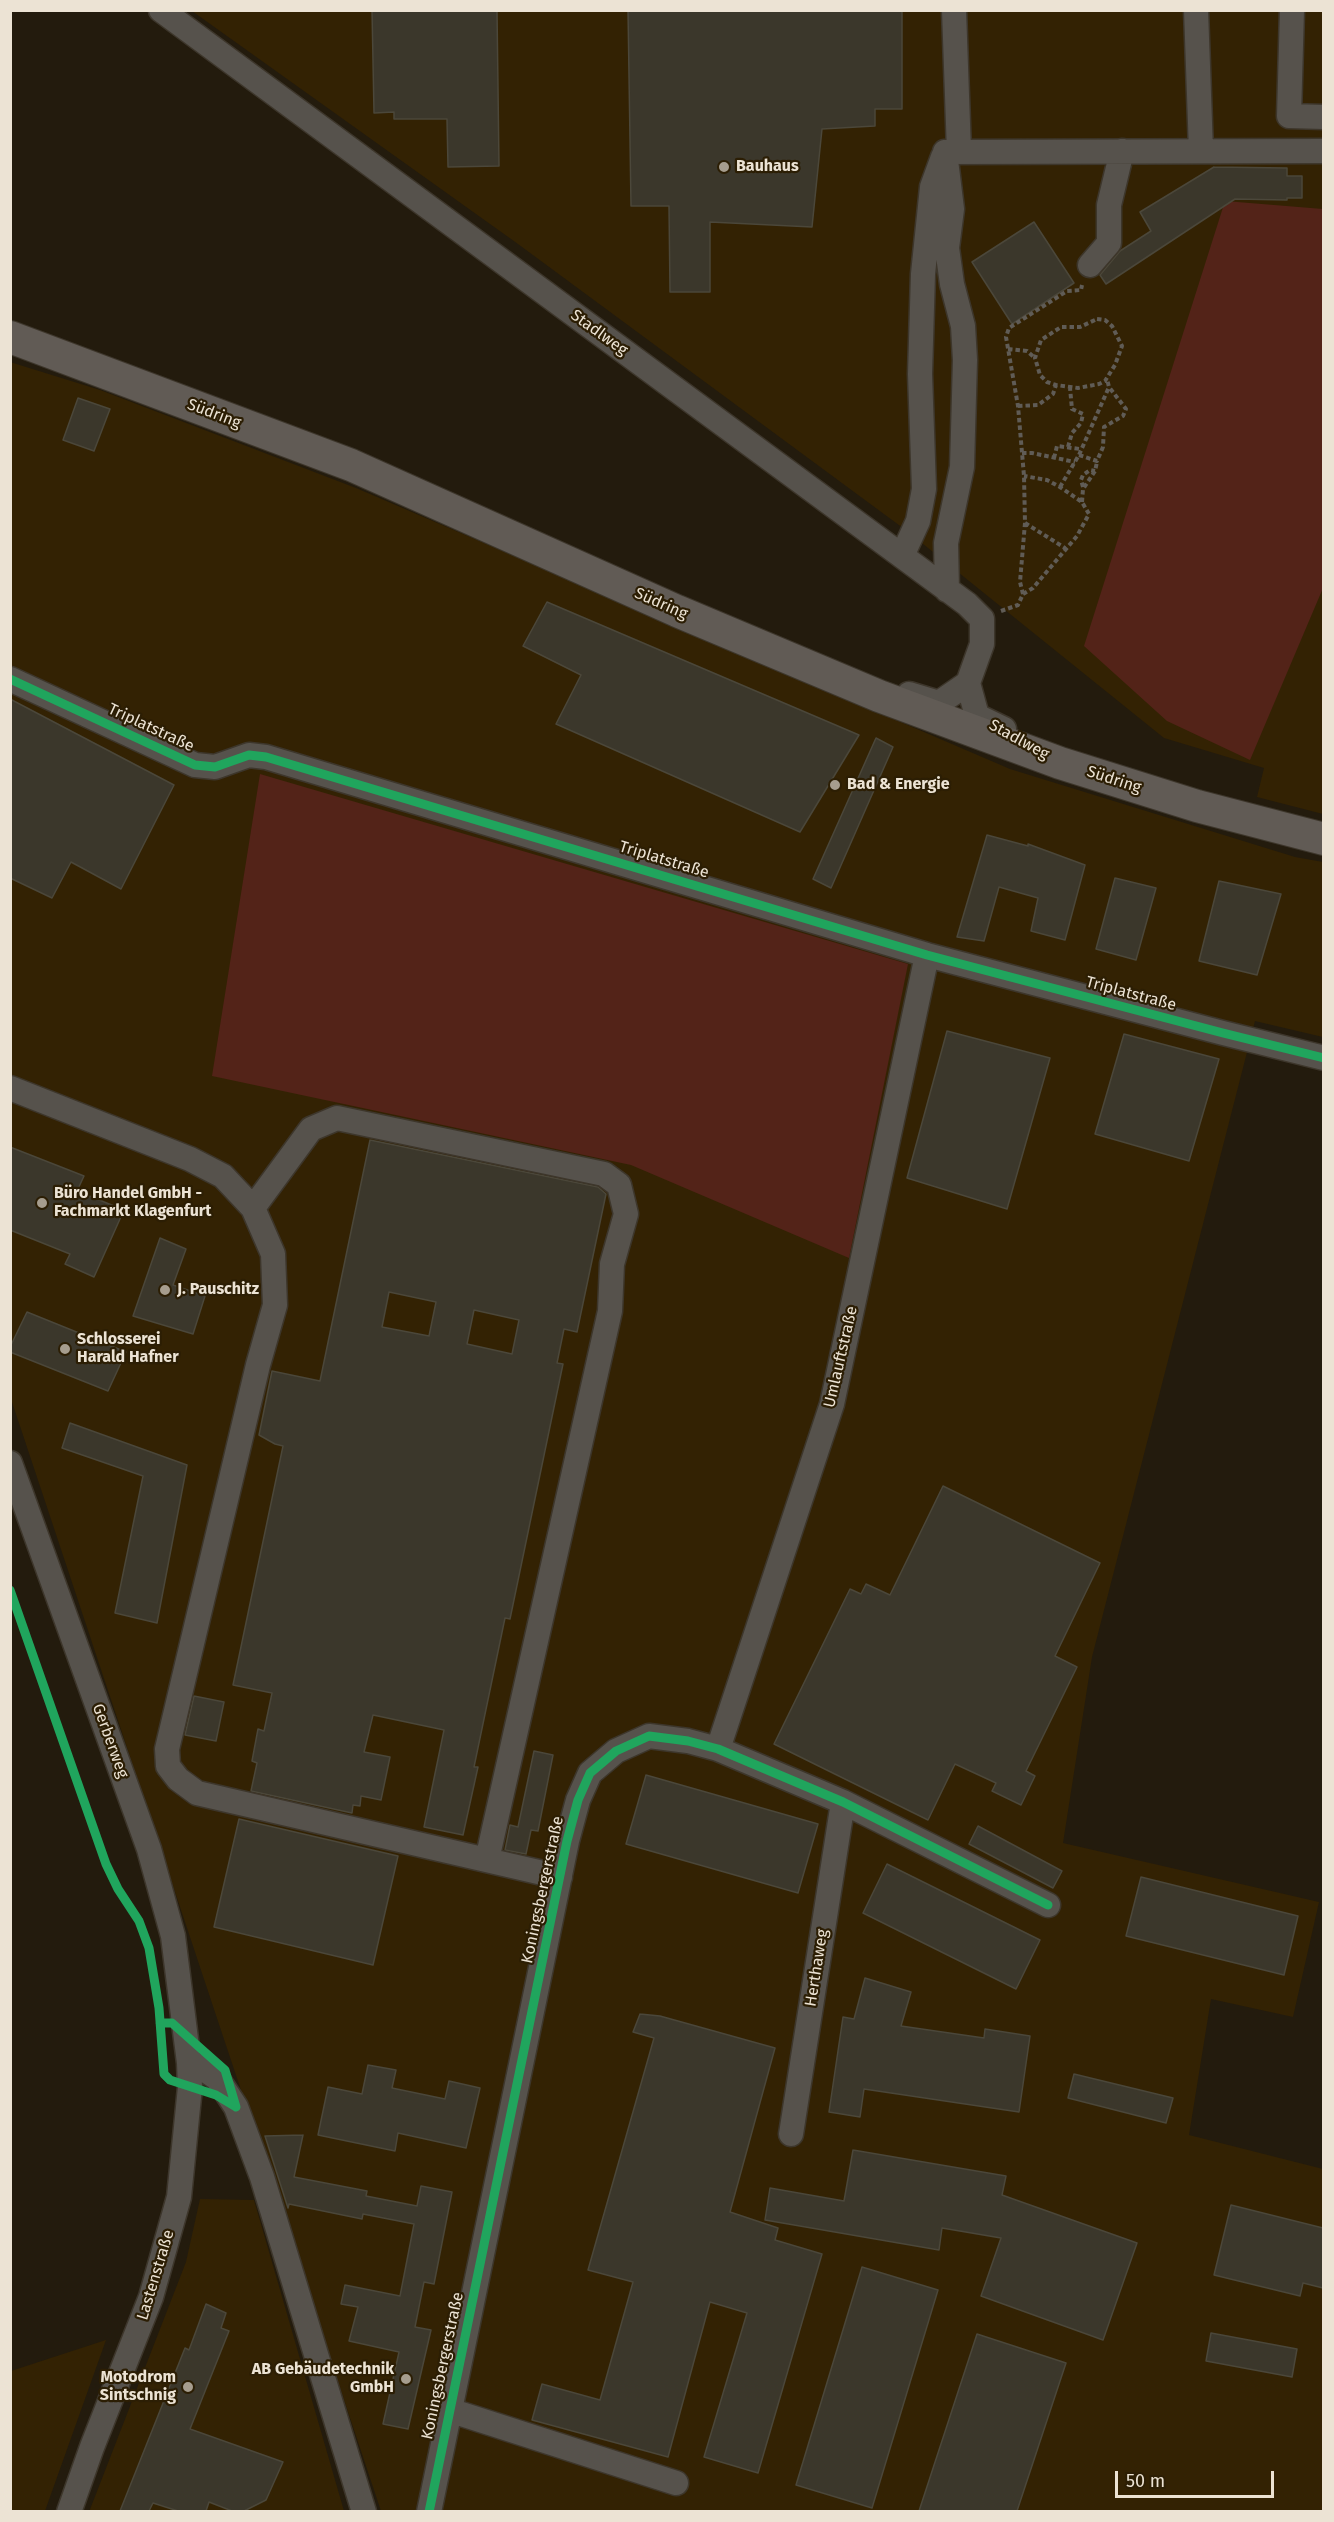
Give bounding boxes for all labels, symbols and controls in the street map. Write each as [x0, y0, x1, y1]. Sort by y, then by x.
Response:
place label: Bauhaus [736, 157, 799, 177]
marker: Bauhaus [717, 160, 731, 174]
street label: Stadlweg [567, 306, 631, 360]
street label: Südring [184, 395, 244, 433]
street label: Südring [632, 584, 690, 624]
street label: Triplatstraße [105, 700, 197, 756]
street label: Stadlweg [986, 716, 1052, 764]
street label: Südring [1084, 762, 1144, 798]
place label: Bad & Energie [847, 775, 950, 795]
marker: Bad & Energie [828, 778, 842, 792]
street label: Triplatstraße [617, 837, 711, 883]
street label: Triplatstraße [1084, 973, 1178, 1015]
place label: Büro Handel GmbH - Fachmarkt Klagenfurt [54, 1184, 211, 1222]
marker: Büro Handel GmbH - Fachmarkt Klagenfurt [35, 1196, 49, 1210]
place label: J. Pauschitz [177, 1280, 259, 1300]
marker: J. Pauschitz [158, 1283, 172, 1297]
street label: Umlauftstraße [820, 1304, 862, 1410]
place label: Schlosserei Harald Hafner [77, 1330, 179, 1368]
marker: Schlosserei Harald Hafner [58, 1342, 72, 1356]
street label: Gerberweg [88, 1701, 132, 1781]
street label: Koningsbergerstraße [518, 1815, 568, 1965]
street label: Herthaweg [801, 1928, 833, 2008]
street label: Lastenstraße [133, 2228, 179, 2322]
street label: Koningsbergerstraße [418, 2291, 468, 2441]
place label: AB Gebäudetechnik GmbH [252, 2360, 394, 2398]
place label: Motodrom Sintschnig [100, 2368, 176, 2406]
marker: AB Gebäudetechnik GmbH [399, 2372, 413, 2386]
marker: Motodrom Sintschnig [181, 2380, 195, 2394]
scale bar [1118, 2459, 1277, 2497]
text: 50 m [1126, 2470, 1165, 2492]

